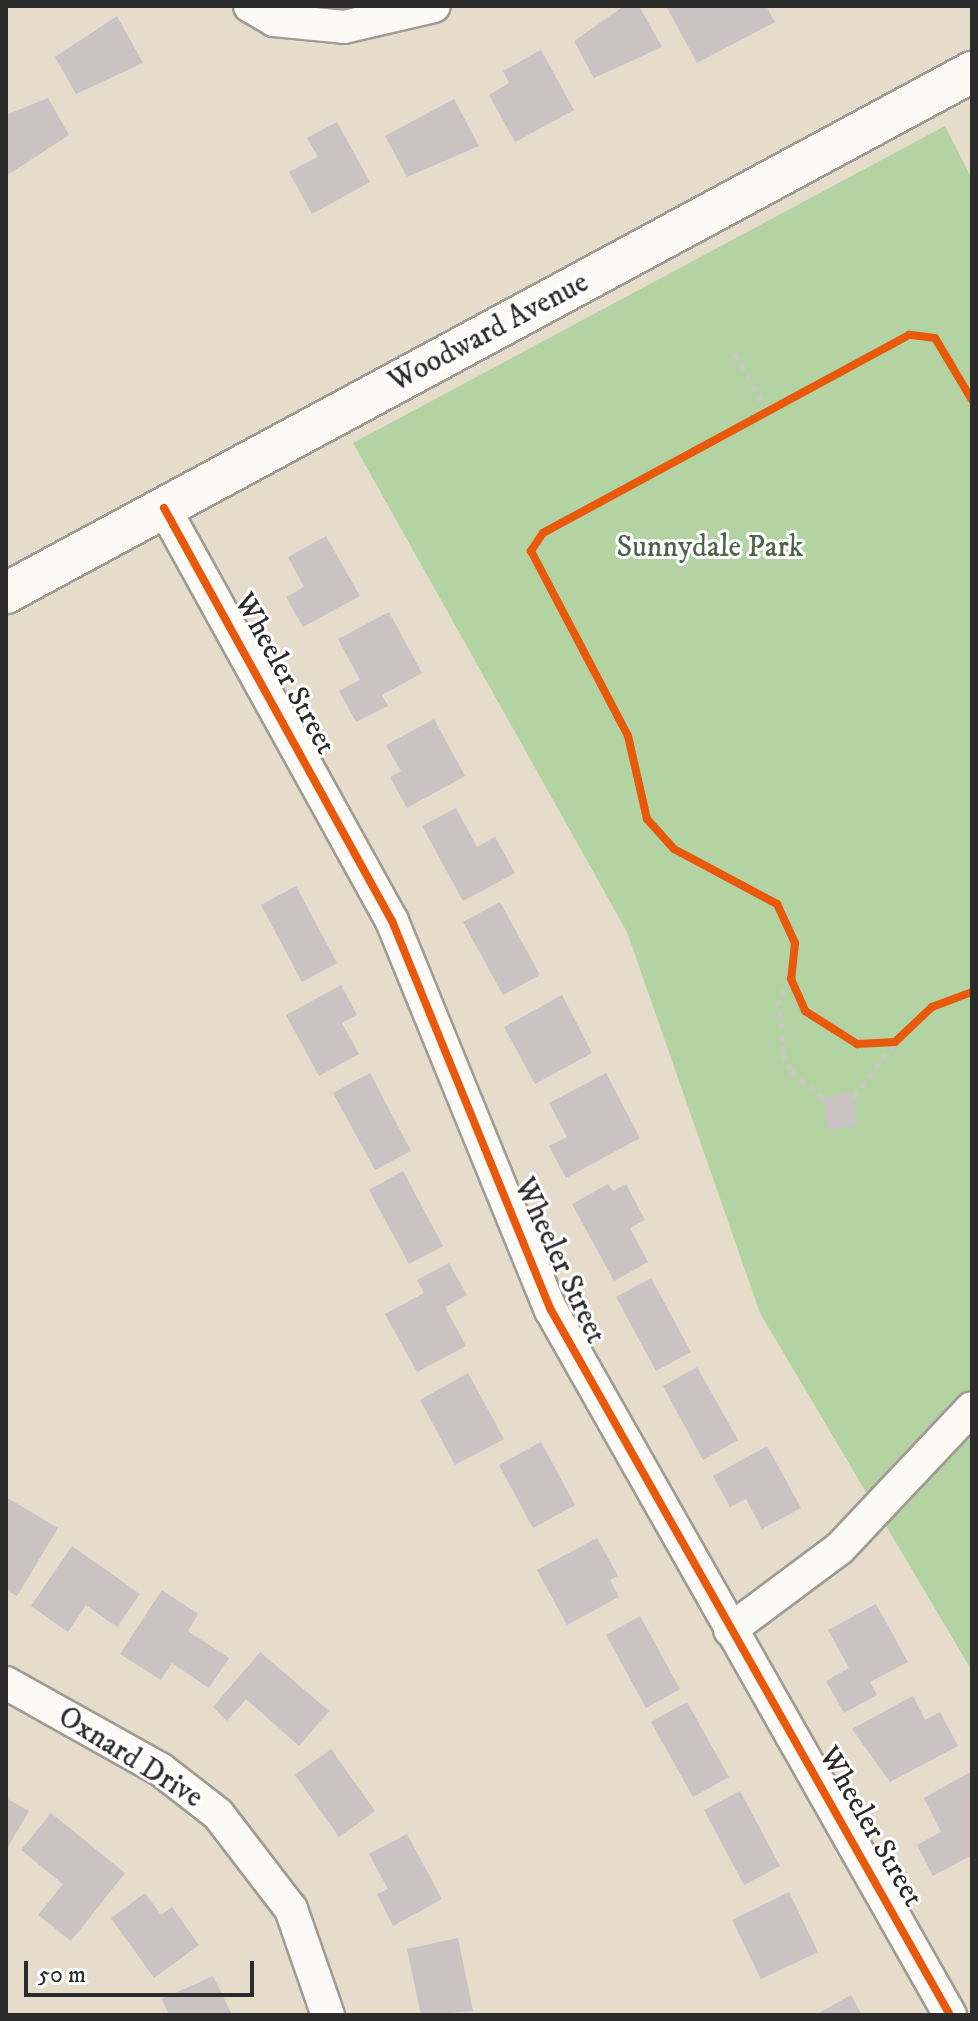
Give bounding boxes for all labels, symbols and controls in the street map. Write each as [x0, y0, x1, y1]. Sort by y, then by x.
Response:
street label: Woodward Avenue [383, 265, 595, 401]
park label: Sunnydale Park [617, 530, 803, 566]
street label: Wheeler Street [225, 587, 343, 761]
street label: Wheeler Street [505, 1172, 613, 1350]
street label: Oxnard Drive [51, 1699, 209, 1817]
street label: Wheeler Street [810, 1741, 930, 1913]
scale bar [28, 1945, 258, 1995]
text: 50 m [38, 1960, 86, 1990]

